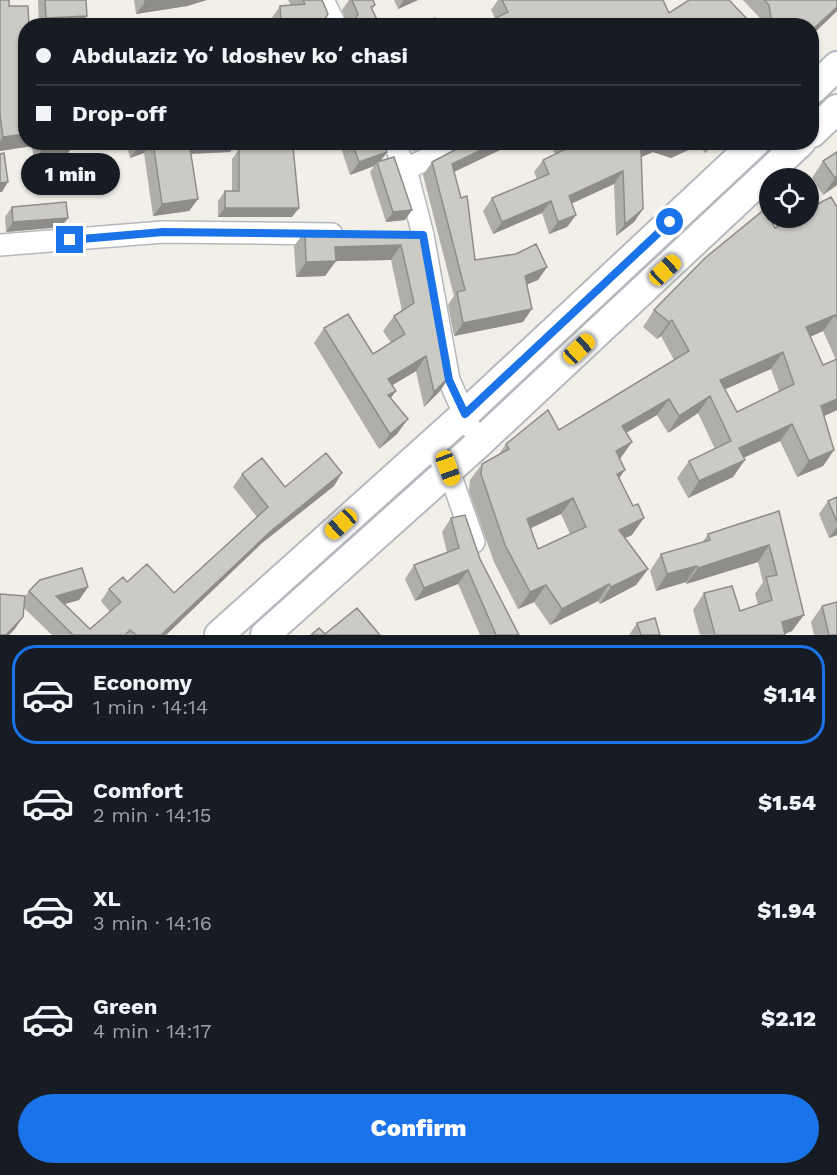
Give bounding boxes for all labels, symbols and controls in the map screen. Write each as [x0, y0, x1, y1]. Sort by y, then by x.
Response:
text: Abdulaziz Yoʻldoshev koʻchasi [72, 43, 408, 68]
text: Drop-off [72, 101, 167, 126]
callout: 1 min [20, 153, 119, 195]
text: 1 min [45, 162, 96, 186]
map controls [759, 168, 819, 228]
button: locate [759, 168, 819, 228]
route start [656, 208, 683, 235]
route end [56, 226, 83, 253]
car [646, 251, 684, 289]
car [560, 330, 598, 368]
car [433, 448, 463, 488]
car [322, 505, 360, 543]
icon: car [21, 668, 75, 722]
text: Economy [93, 670, 192, 695]
text: $1.14 [763, 682, 816, 707]
text: 1 min · 14:14 [93, 695, 208, 719]
icon: car [21, 776, 75, 830]
text: Comfort [93, 778, 183, 803]
text: $1.54 [758, 790, 816, 815]
text: 2 min · 14:15 [93, 803, 211, 827]
icon: car [21, 884, 75, 938]
text: XL [93, 886, 121, 911]
text: $1.94 [757, 898, 816, 923]
text: 3 min · 14:16 [93, 911, 212, 935]
icon: car [21, 992, 75, 1046]
text: Green [93, 994, 157, 1019]
text: $2.12 [761, 1006, 816, 1031]
text: 4 min · 14:17 [93, 1019, 212, 1043]
button: Confirm [18, 1094, 819, 1163]

